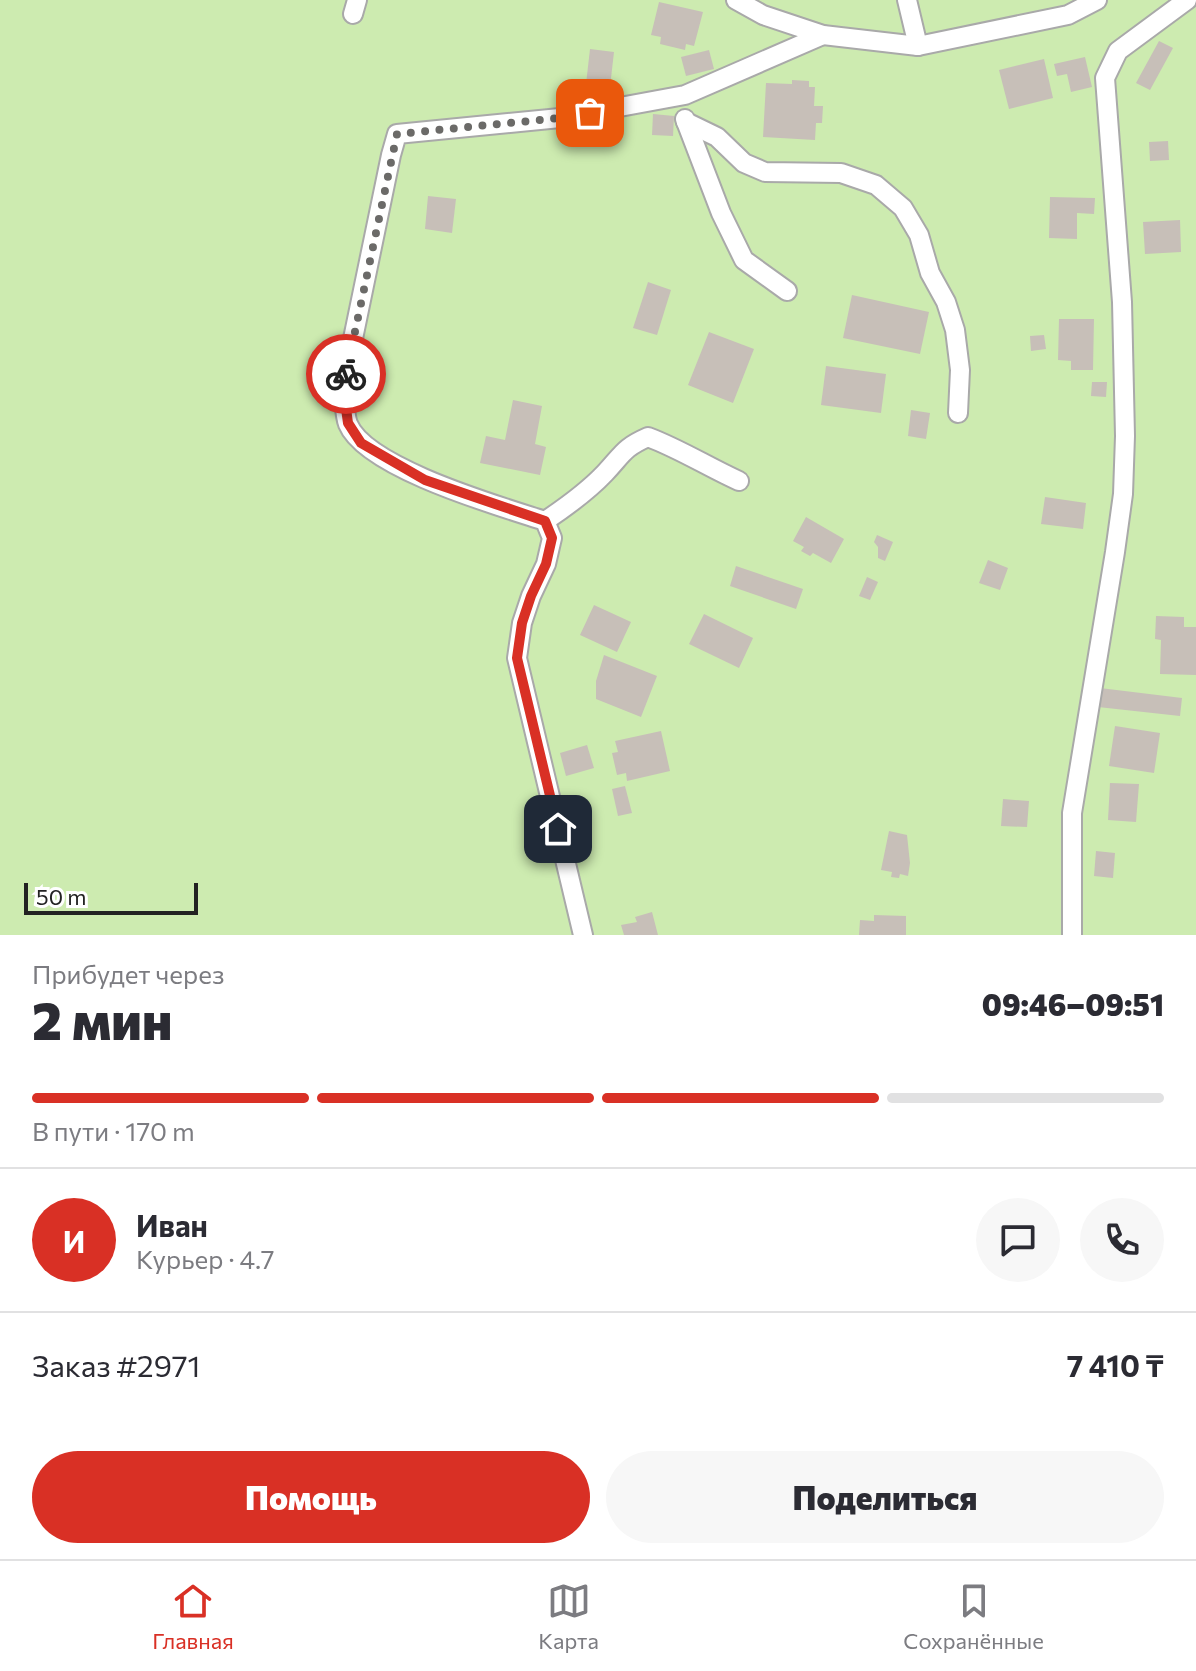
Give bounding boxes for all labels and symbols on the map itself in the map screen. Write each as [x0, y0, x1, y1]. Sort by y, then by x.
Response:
pin [556, 79, 624, 147]
courier [306, 334, 386, 414]
pin [524, 795, 592, 863]
scale bar [24, 879, 198, 915]

